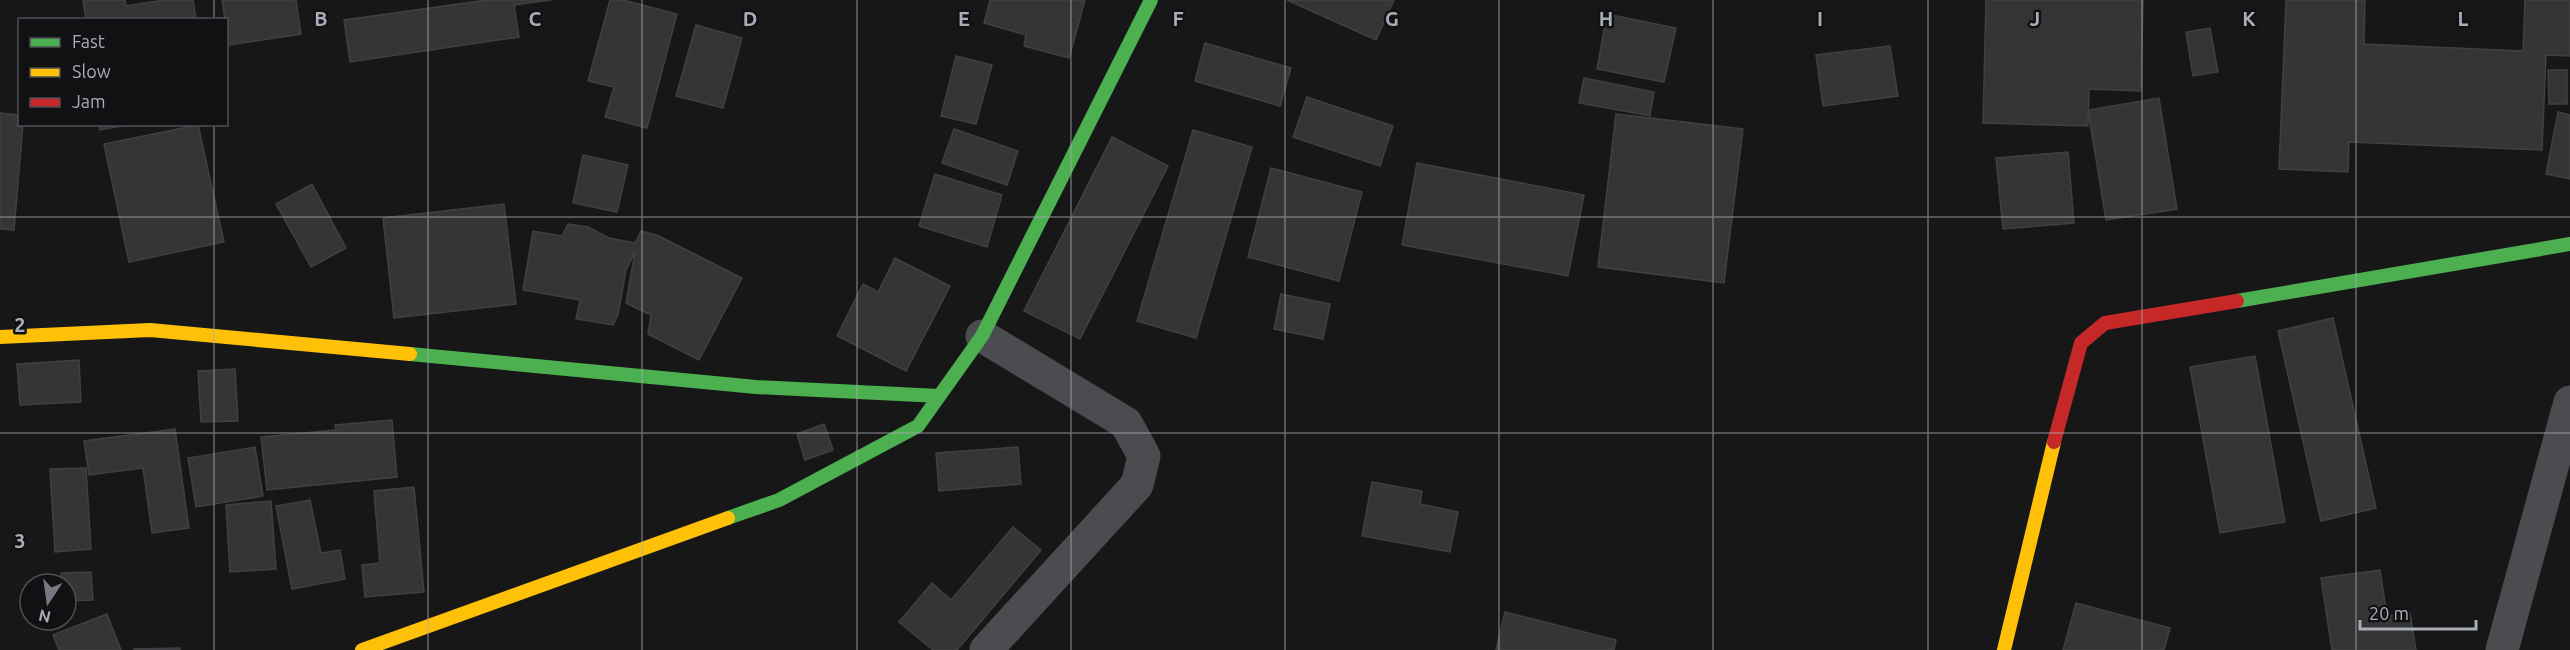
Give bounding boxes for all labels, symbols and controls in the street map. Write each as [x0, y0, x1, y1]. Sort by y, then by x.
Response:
text: B [314, 7, 328, 30]
text: C [529, 7, 542, 30]
text: D [743, 7, 757, 30]
text: E [958, 7, 970, 30]
text: F [1172, 7, 1184, 30]
text: G [1385, 7, 1399, 30]
text: H [1599, 7, 1613, 30]
text: I [1817, 7, 1823, 30]
text: J [2030, 7, 2040, 30]
text: K [2242, 7, 2256, 30]
text: L [2458, 7, 2469, 30]
legend [18, 18, 228, 126]
text: Fast [72, 31, 105, 51]
text: Slow [72, 61, 111, 81]
text: Jam [72, 91, 106, 111]
text: 2 [14, 313, 26, 336]
text: 3 [14, 529, 26, 552]
north arrow [18, 572, 78, 632]
scale bar [2360, 593, 2476, 631]
text: 20 m [2369, 603, 2409, 623]
text: N [37, 607, 52, 627]

